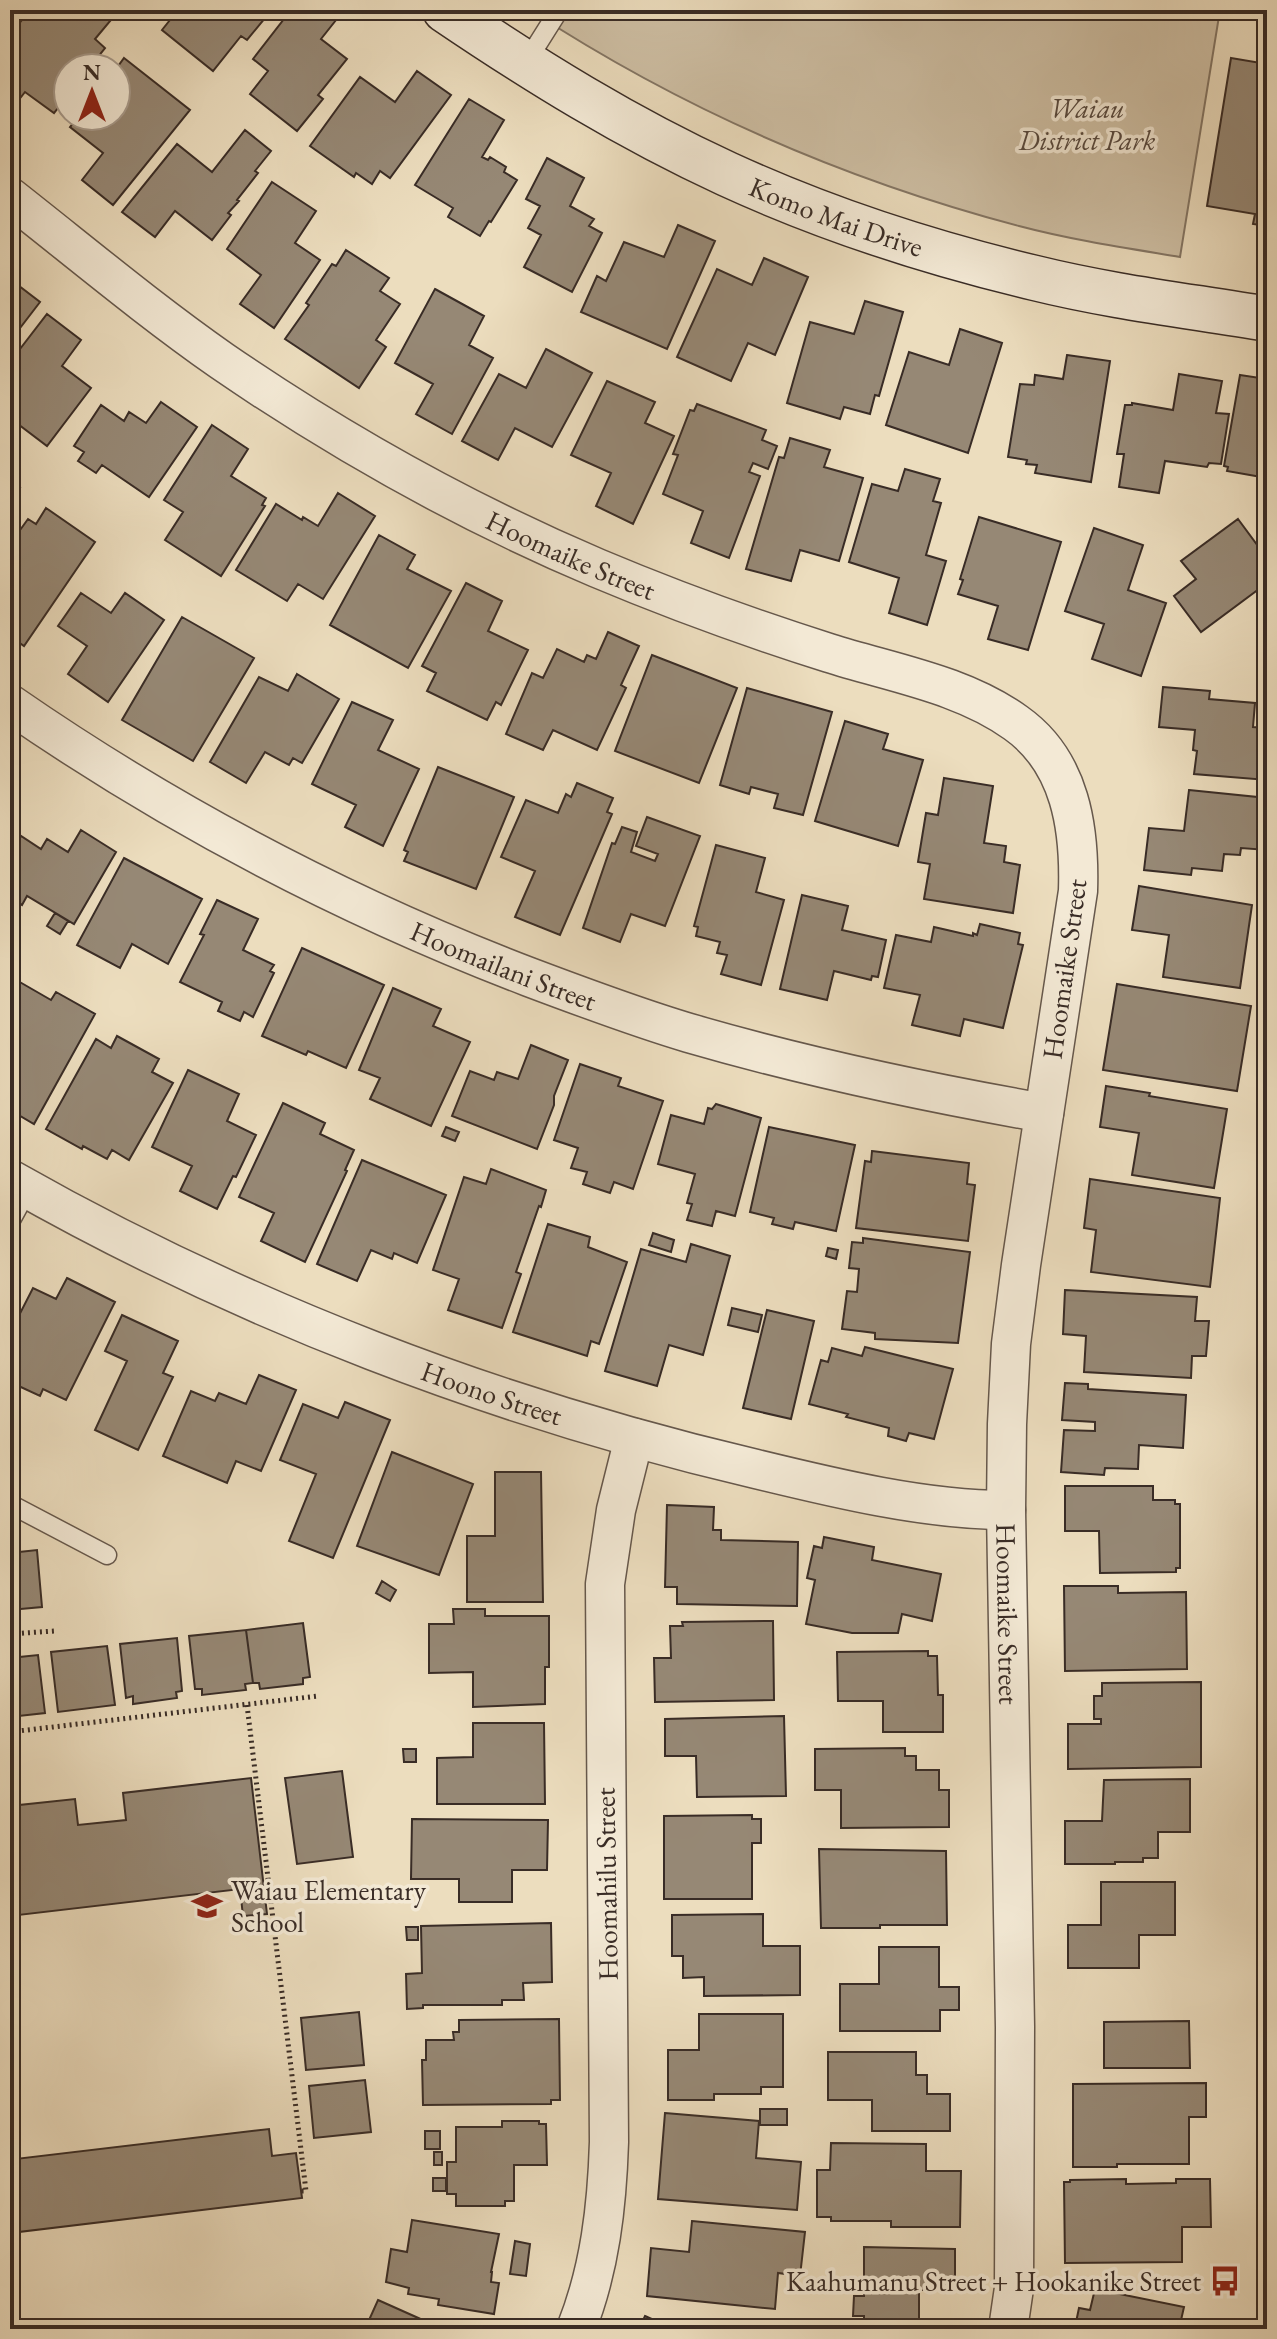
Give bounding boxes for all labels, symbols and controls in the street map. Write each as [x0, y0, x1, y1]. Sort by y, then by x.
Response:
north arrow [52, 52, 132, 132]
text: N [83, 58, 101, 87]
park label: Waiau District Park [1017, 90, 1156, 158]
street label: Komo Mai Drive [744, 168, 927, 265]
street label: Hoomaike Street [480, 502, 661, 608]
street label: Hoomaike Street [1034, 876, 1094, 1061]
street label: Hoomailani Street [405, 912, 602, 1019]
street label: Hoono Street [416, 1353, 567, 1433]
street label: Hoomaike Street [988, 1523, 1027, 1705]
street label: Hoomahilu Street [586, 1787, 626, 1981]
place label: Waiau Elementary School [231, 1872, 427, 1940]
school or university icon: Waiau Elementary School [190, 1889, 224, 1923]
place label: Kaahumanu Street + Hookanike Street [786, 2263, 1201, 2299]
bus stop icon: Kaahumanu Street + Hookanike Street [1208, 2264, 1242, 2298]

